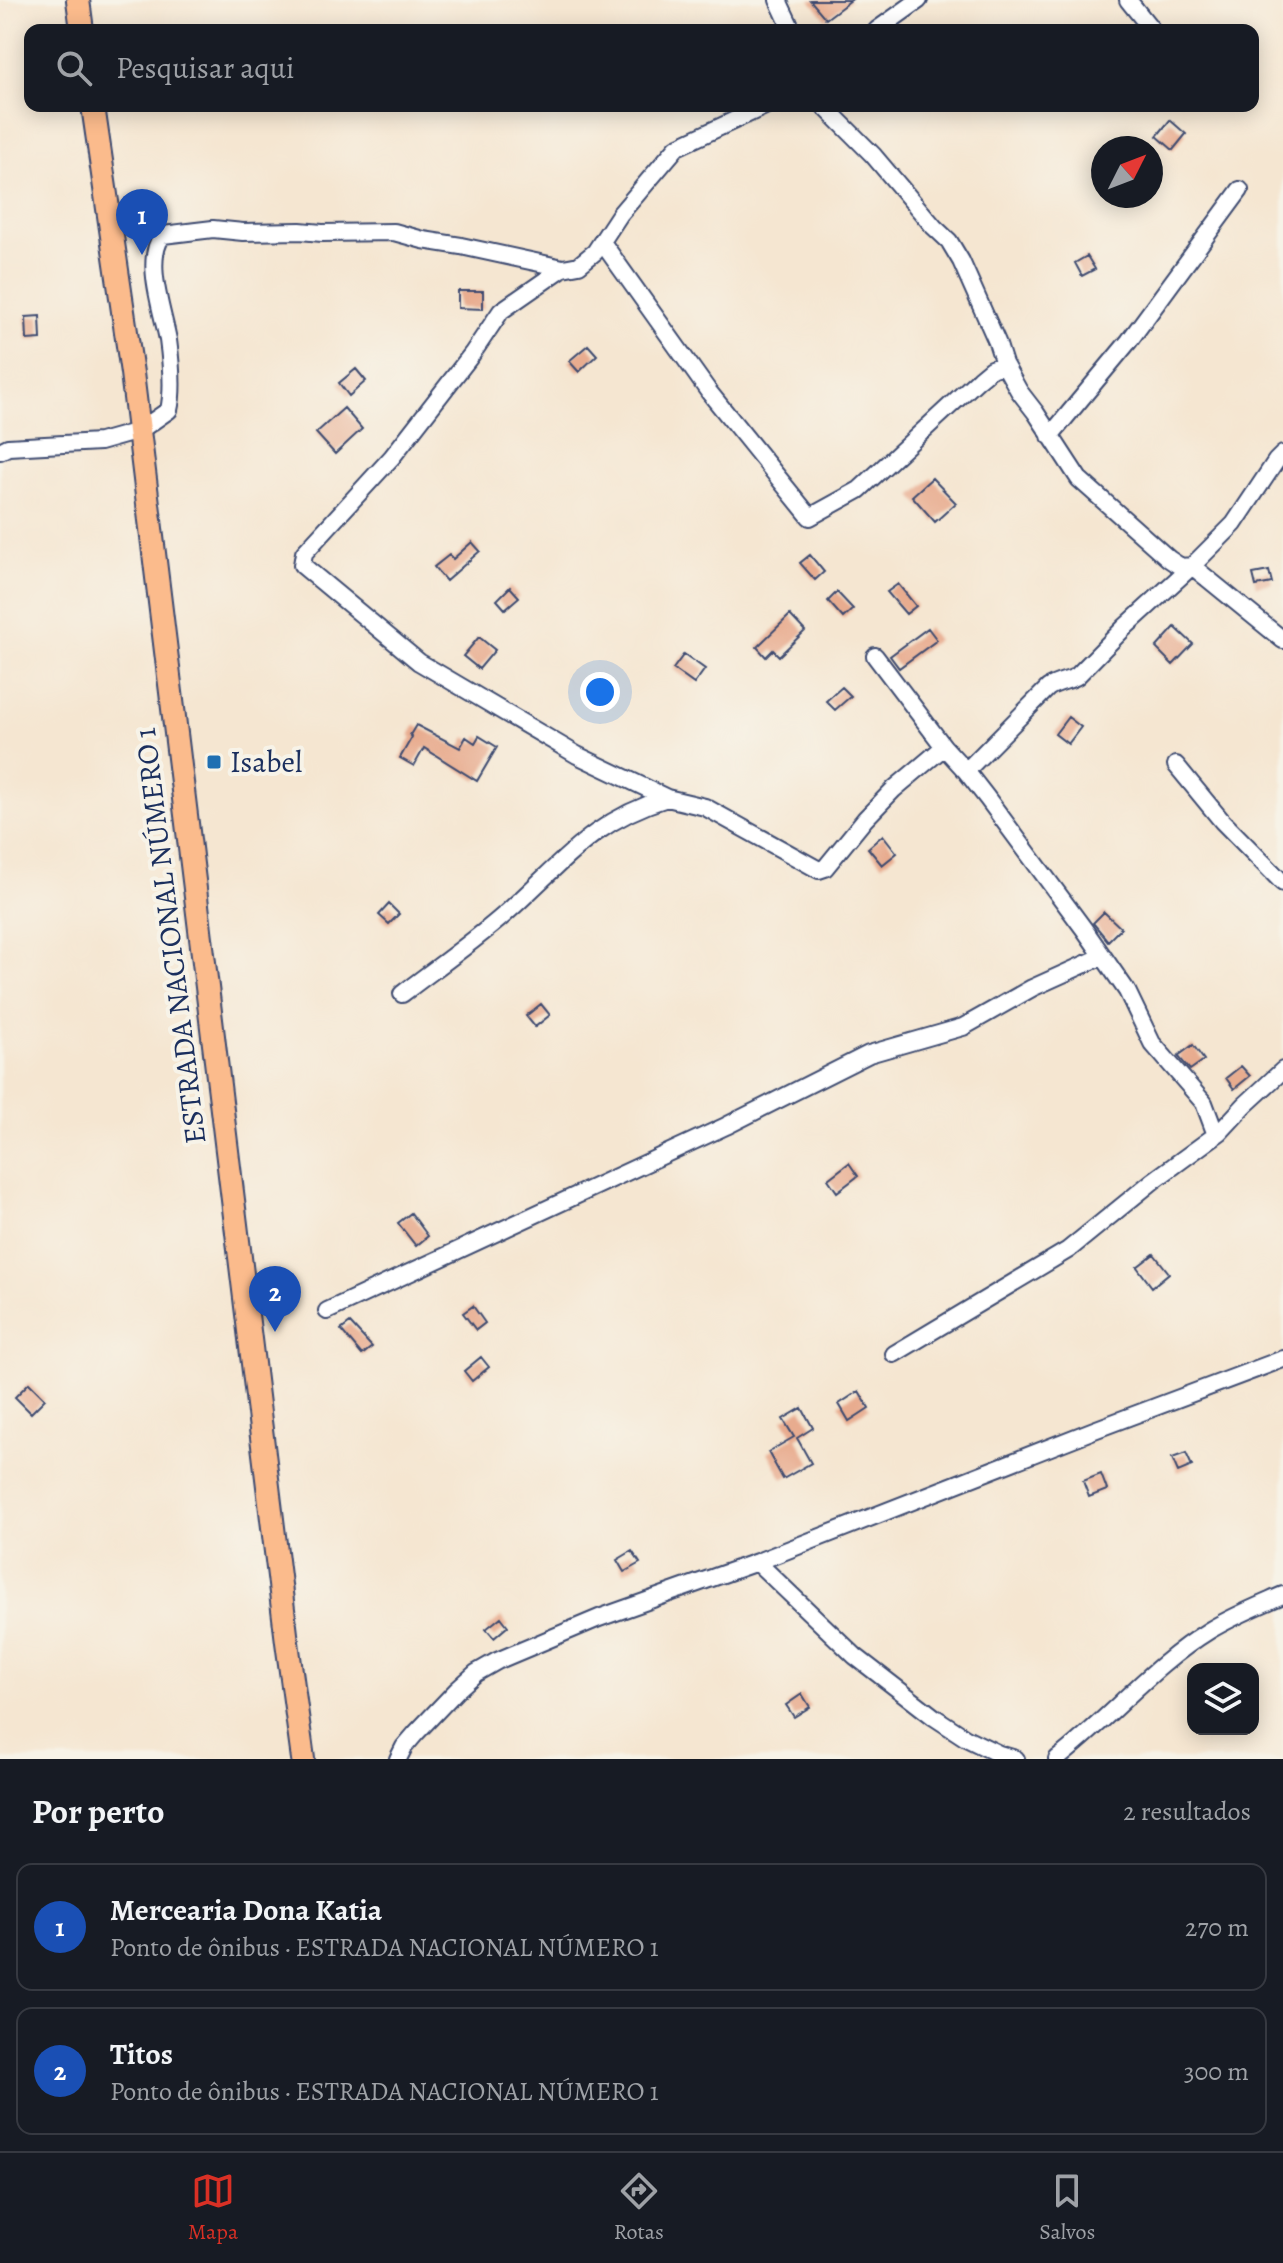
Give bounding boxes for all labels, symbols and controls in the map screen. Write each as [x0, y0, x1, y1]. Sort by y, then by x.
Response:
search box [24, 24, 1259, 112]
icon: search [52, 46, 96, 90]
text: Pesquisar aqui [116, 48, 294, 88]
north arrow [1091, 136, 1163, 208]
pin: 1 [116, 189, 168, 255]
your location [580, 672, 620, 712]
street label: ESTRADA NACIONAL NÚMERO 1 [125, 726, 215, 1146]
place label: Isabel [230, 742, 302, 782]
marker: Isabel [205, 753, 223, 771]
pin: 2 [249, 1266, 301, 1332]
map controls [1187, 1663, 1259, 1735]
button: layers [1187, 1663, 1259, 1735]
text: Por perto [32, 1788, 165, 1835]
text: 2 resultados [1123, 1794, 1251, 1829]
text: Mercearia Dona Katia [110, 1890, 382, 1930]
text: 1 [55, 1910, 65, 1945]
text: 270 m [1185, 1910, 1249, 1945]
text: Ponto de ônibus · ESTRADA NACIONAL NÚMERO 1 [110, 1930, 659, 1965]
text: Titos [110, 2034, 173, 2074]
text: 2 [54, 2054, 66, 2089]
text: 300 m [1184, 2054, 1249, 2089]
text: Ponto de ônibus · ESTRADA NACIONAL NÚMERO 1 [110, 2074, 659, 2109]
tab: Mapa [188, 2169, 238, 2247]
tab: Rotas [614, 2169, 664, 2247]
tab: Salvos [1039, 2169, 1095, 2247]

